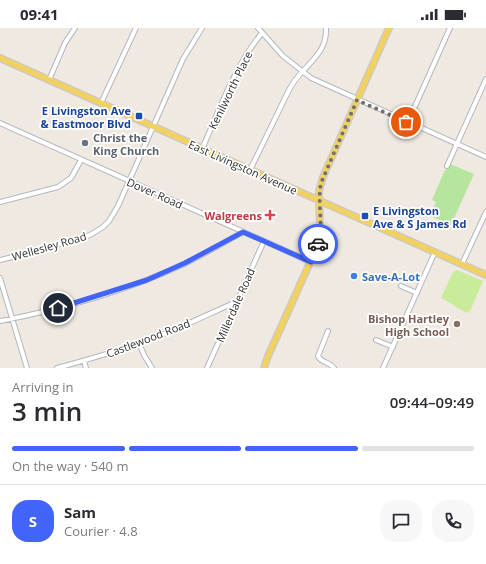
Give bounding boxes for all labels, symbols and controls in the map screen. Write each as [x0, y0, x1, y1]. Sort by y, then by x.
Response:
text: 09:41 [20, 4, 59, 24]
street label: Kenilworth Place [205, 48, 255, 132]
place label: E Livingston Ave & Eastmoor Blvd [41, 103, 131, 131]
pin [389, 105, 423, 139]
marker: E Livingston Ave & Eastmoor Blvd [134, 111, 144, 121]
icon: bag [395, 111, 417, 133]
place label: Christ the King Church [93, 130, 159, 158]
street label: East Livingston Avenue [186, 136, 300, 198]
marker: Christ the King Church [80, 138, 90, 148]
street label: Dover Road [125, 174, 185, 212]
place label: E Livingston Ave & S James Rd [373, 203, 466, 231]
place label: Walgreens [204, 208, 263, 223]
marker: Walgreens [265, 210, 275, 220]
marker: E Livingston Ave & S James Rd [360, 211, 370, 221]
courier [298, 224, 338, 264]
street label: Wellesley Road [10, 228, 88, 264]
icon: car [307, 233, 329, 255]
street label: Millerdale Road [212, 265, 258, 345]
place label: Save-A-Lot [362, 269, 420, 284]
marker: Save-A-Lot [349, 271, 359, 281]
pin [41, 291, 75, 325]
icon: home [47, 297, 69, 319]
place label: Bishop Hartley High School [368, 311, 450, 339]
street label: Castlewood Road [104, 315, 192, 361]
marker: Bishop Hartley High School [452, 319, 462, 329]
text: Arriving in [12, 378, 74, 396]
text: 09:44–09:49 [390, 392, 474, 412]
text: 3 min [12, 393, 82, 429]
text: On the way · 540 m [12, 457, 128, 475]
button: chat [380, 500, 422, 542]
button: phone [432, 500, 474, 542]
text: Sam [64, 502, 96, 522]
text: S [29, 511, 37, 531]
text: Courier · 4.8 [64, 522, 138, 540]

